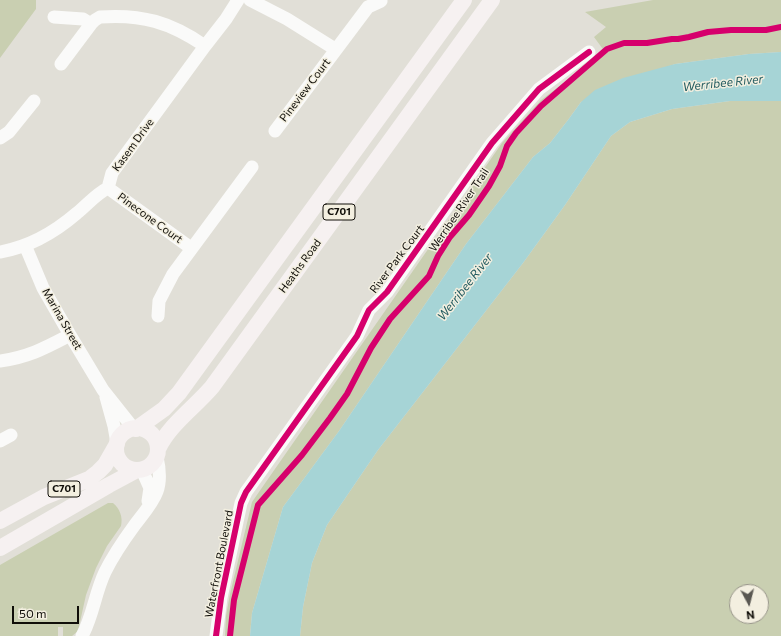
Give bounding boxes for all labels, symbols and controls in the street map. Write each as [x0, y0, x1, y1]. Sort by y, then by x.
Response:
street label: Pineview Court [277, 56, 333, 124]
water label: Werribee River [682, 72, 764, 94]
street label: Kasem Drive [109, 116, 157, 174]
street label: Werribee River Trail [426, 166, 492, 254]
street label: Pinecone Court [115, 190, 185, 246]
road number: C701 [323, 204, 355, 220]
street label: River Park Court [367, 222, 427, 296]
street label: Heaths Road [276, 236, 324, 296]
water label: Werribee River [434, 251, 496, 323]
street label: Marina Street [39, 286, 85, 352]
road number: C701 [48, 481, 80, 497]
street label: Waterfront Boulevard [202, 509, 236, 619]
north arrow [729, 584, 769, 624]
scale bar [14, 598, 81, 624]
text: 50 m [19, 606, 47, 620]
text: N [746, 608, 755, 622]

